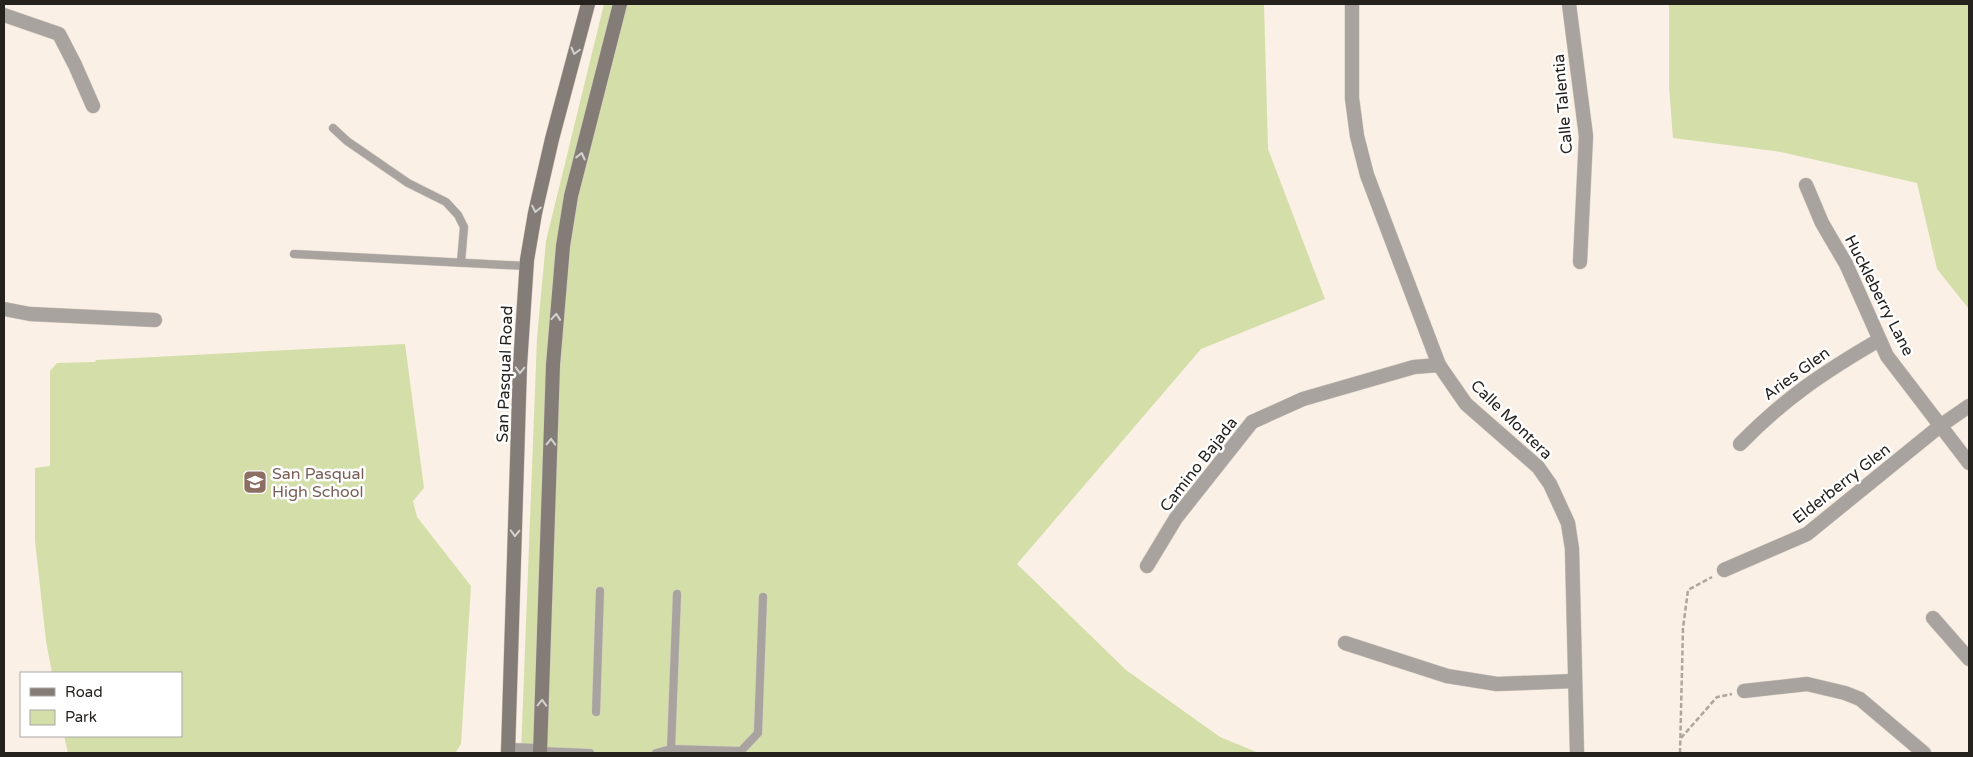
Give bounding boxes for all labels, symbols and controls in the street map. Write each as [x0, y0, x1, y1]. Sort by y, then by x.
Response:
one-way arrow [570, 46, 581, 55]
street label: Calle Talentia [1549, 53, 1577, 155]
one-way arrow [575, 152, 586, 161]
one-way arrow [531, 204, 542, 213]
street label: Huckleberry Lane [1840, 232, 1918, 359]
street label: San Pasqual Road [493, 305, 517, 443]
one-way arrow [551, 312, 562, 320]
street label: Aries Glen [1759, 343, 1834, 405]
one-way arrow [515, 366, 526, 374]
street label: Calle Montera [1466, 376, 1556, 464]
street label: Camino Bajada [1156, 413, 1242, 516]
one-way arrow [545, 438, 556, 446]
street label: Elderberry Glen [1789, 439, 1894, 528]
place label: San Pasqual High School [272, 464, 365, 502]
school or university icon: San Pasqual High School [242, 469, 268, 495]
one-way arrow [510, 529, 521, 537]
legend [20, 672, 182, 737]
text: Road [65, 683, 103, 701]
one-way arrow [536, 698, 547, 706]
text: Park [65, 708, 97, 726]

